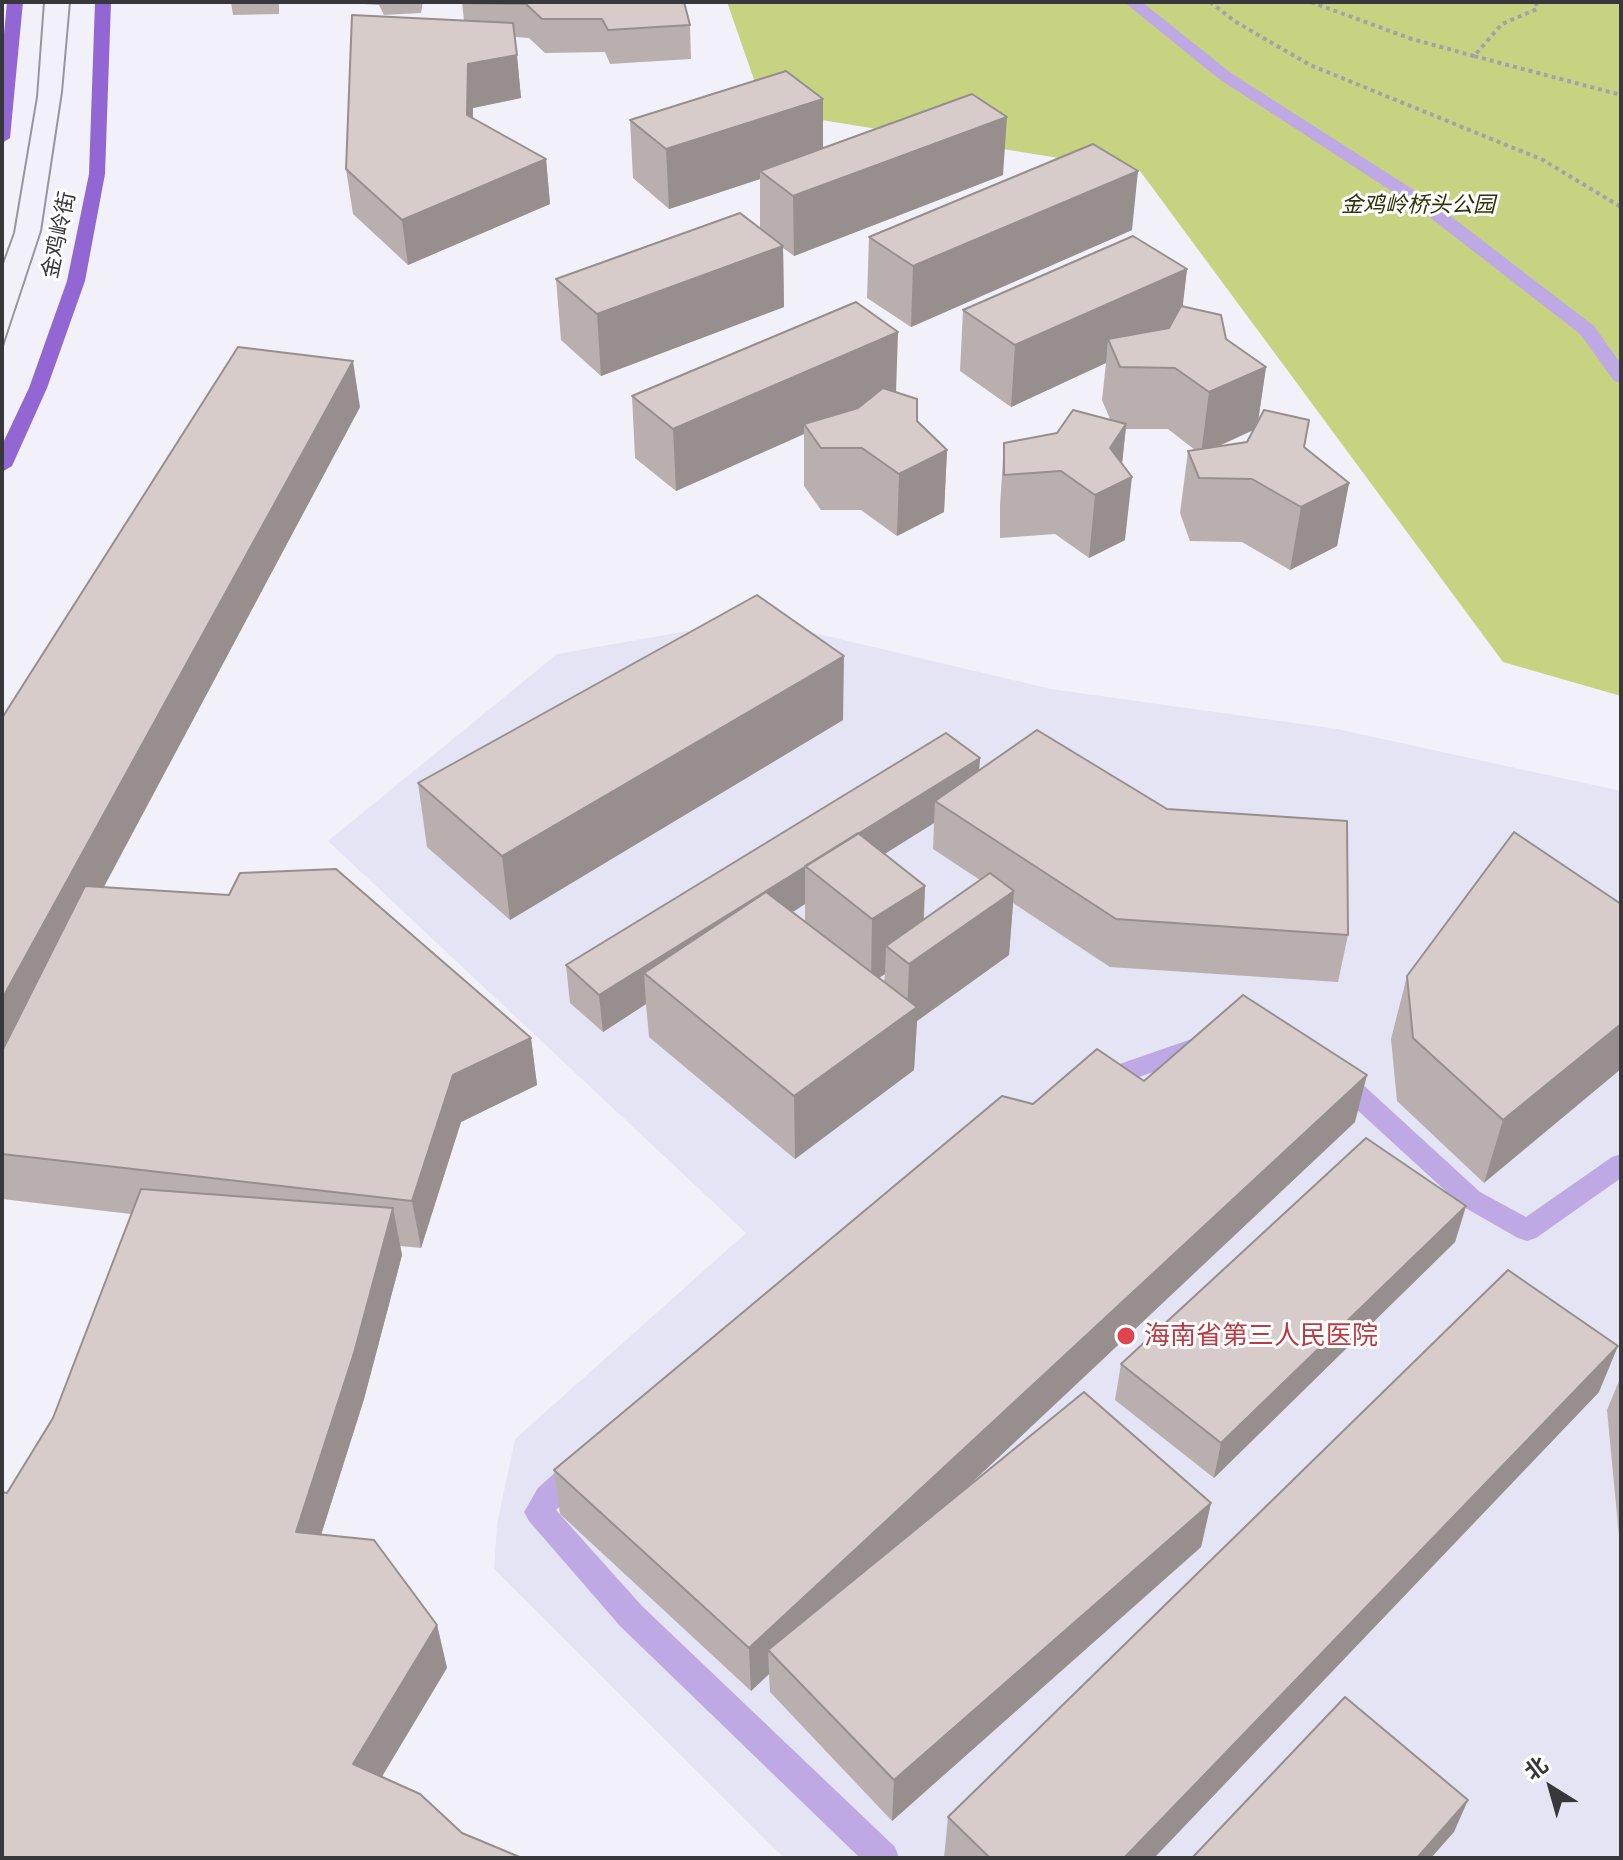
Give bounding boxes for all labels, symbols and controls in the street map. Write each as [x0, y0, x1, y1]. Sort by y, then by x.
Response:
street label: 金鸡岭街 [37, 189, 81, 281]
park label: 金鸡岭桥头公园 [1341, 192, 1495, 218]
place label: 海南省第三人民医院 [1144, 1320, 1378, 1352]
marker: 海南省第三人民医院 [1115, 1325, 1137, 1347]
north arrow [1511, 1748, 1591, 1828]
text: 北 [1520, 1752, 1553, 1785]

